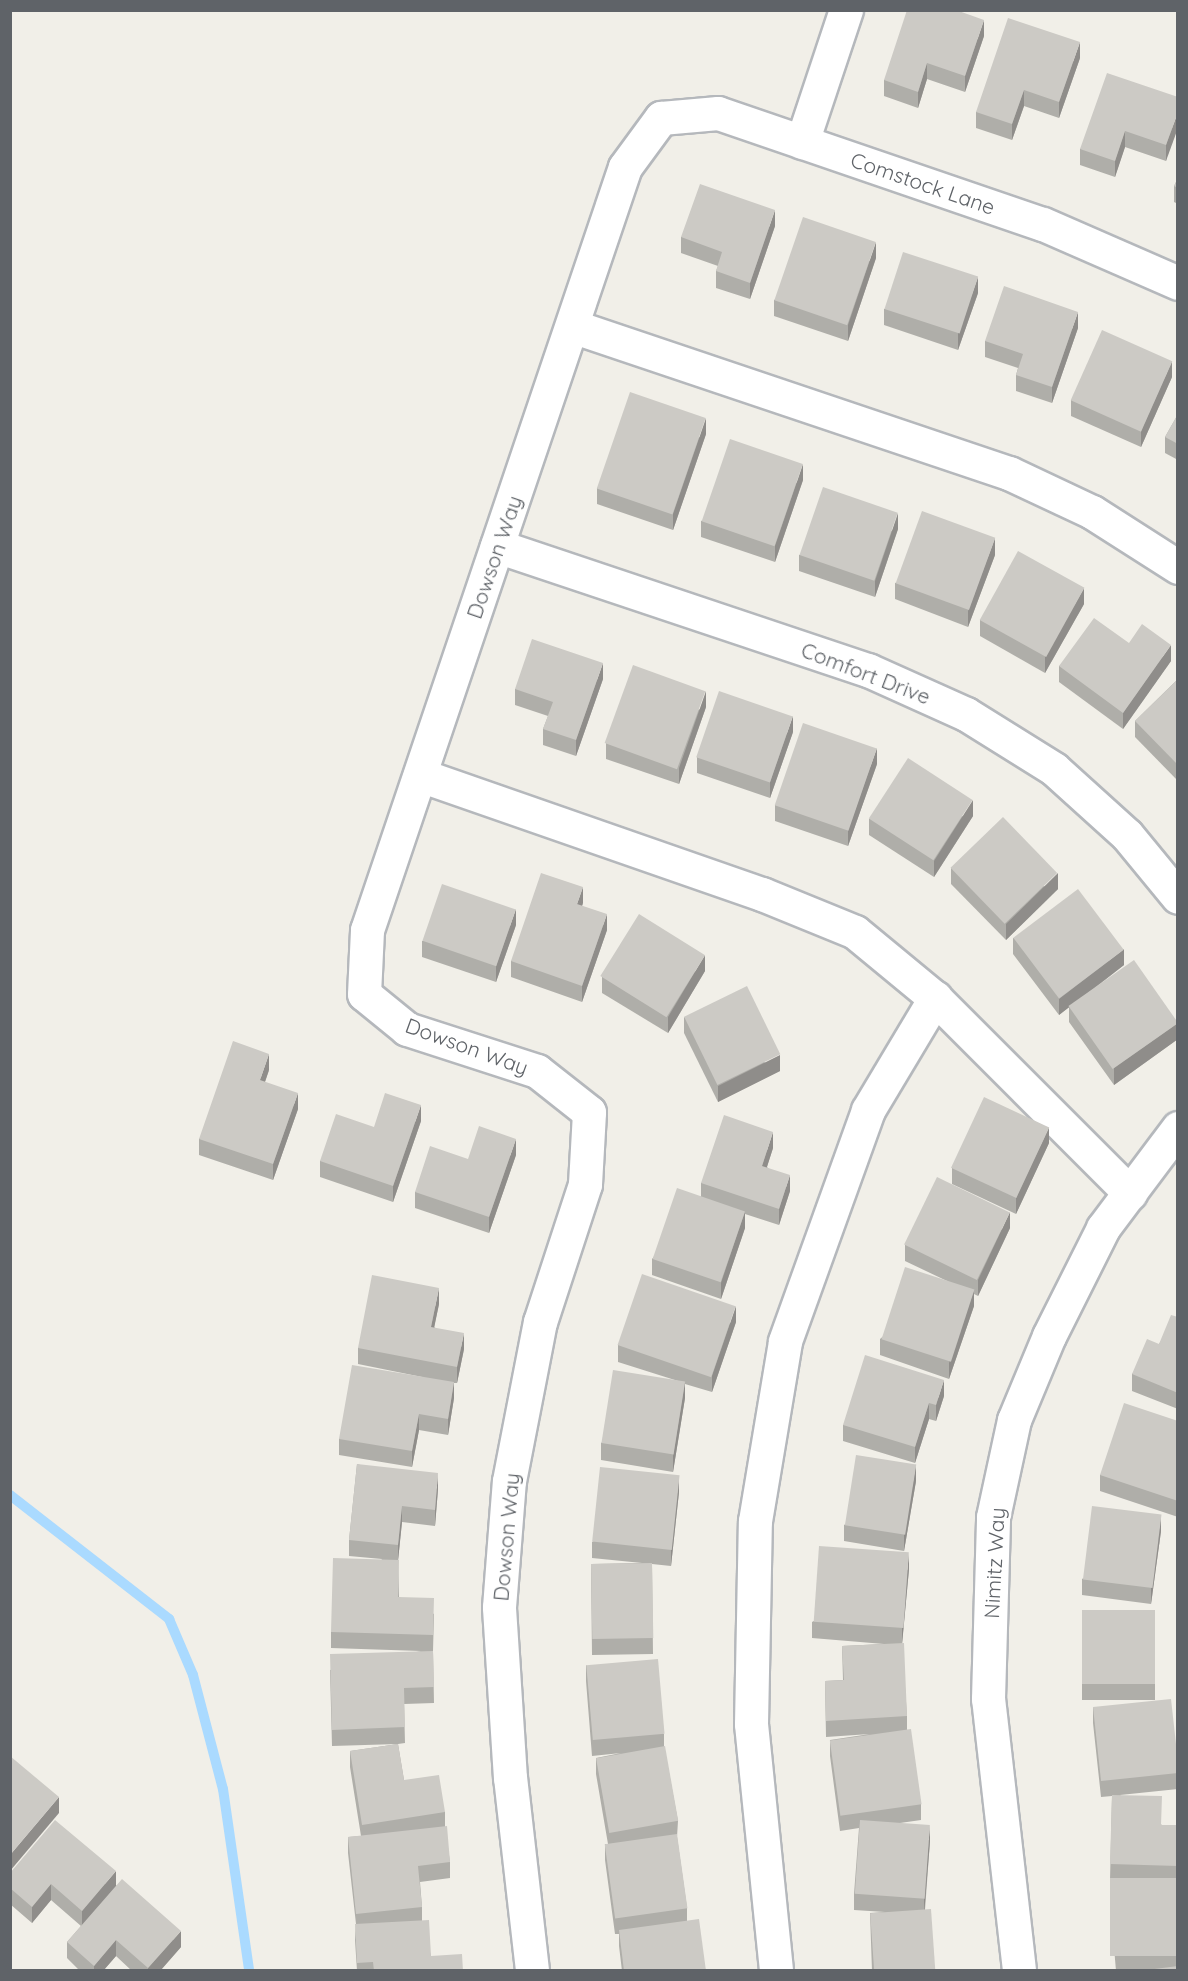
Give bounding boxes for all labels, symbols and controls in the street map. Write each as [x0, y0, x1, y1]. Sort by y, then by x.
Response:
street label: Comstock Lane [848, 147, 998, 219]
street label: Dowson Way [461, 492, 527, 622]
street label: Comfort Drive [798, 637, 934, 709]
street label: Dowson Way [402, 1012, 532, 1080]
street label: Dowson Way [488, 1472, 524, 1602]
street label: Nimitz Way [979, 1507, 1009, 1619]

